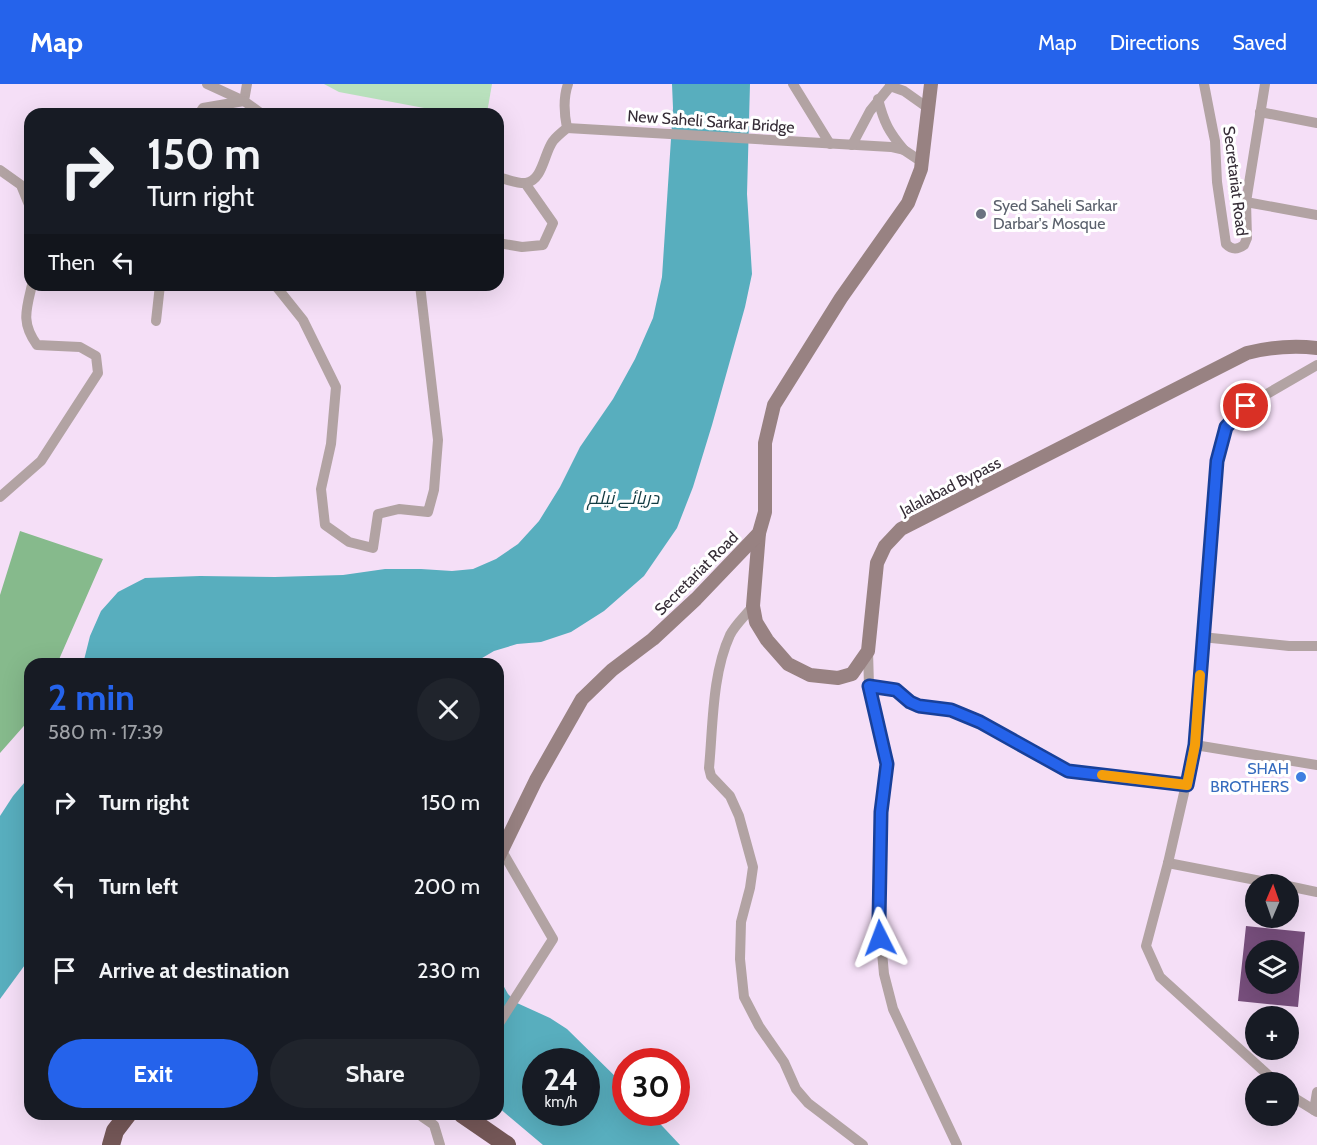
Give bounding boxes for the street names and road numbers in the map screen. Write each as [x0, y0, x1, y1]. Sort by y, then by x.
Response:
street label: New Saheli Sarkar Bridge [627, 106, 795, 137]
street label: Secretariat Road [1219, 125, 1252, 237]
street label: Jalalabad Bypass [896, 453, 1004, 520]
street label: Secretariat Road [651, 528, 742, 619]

